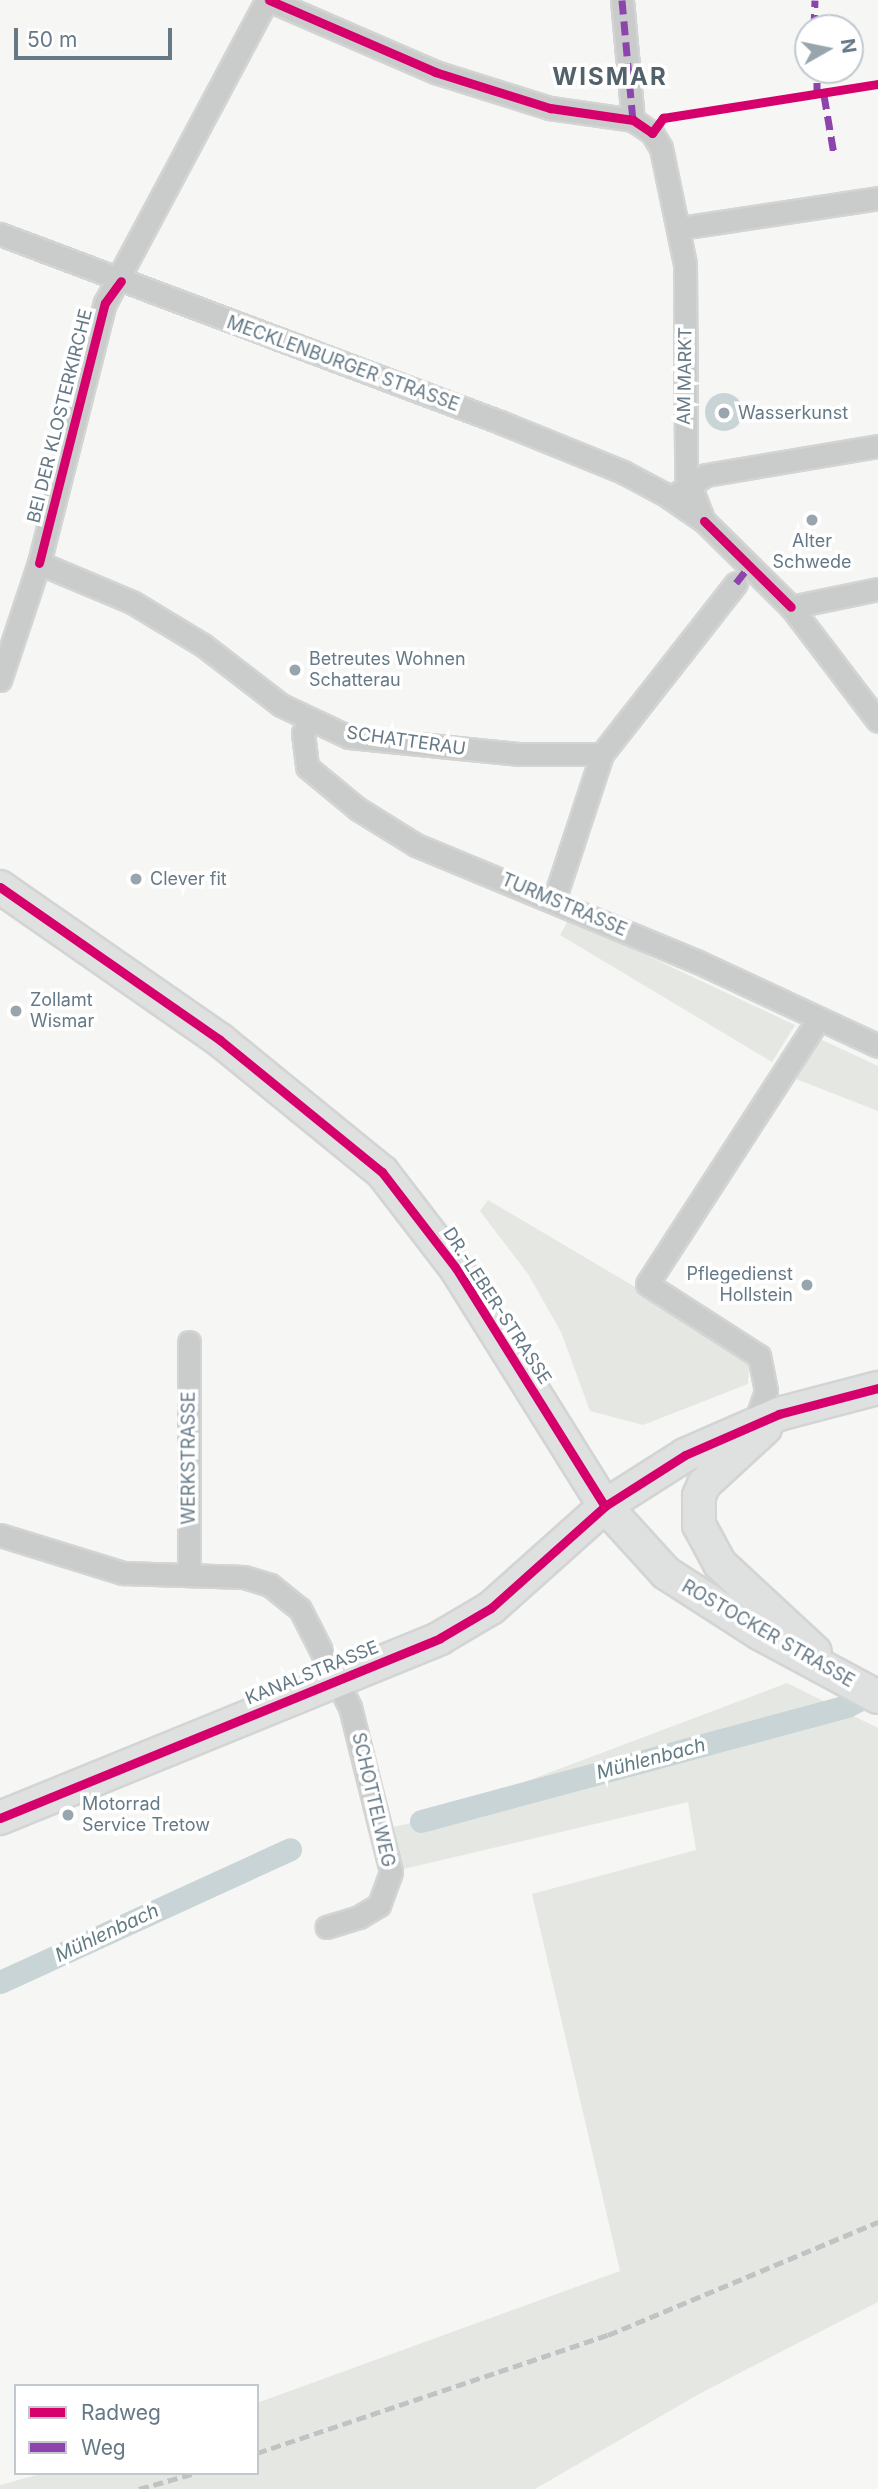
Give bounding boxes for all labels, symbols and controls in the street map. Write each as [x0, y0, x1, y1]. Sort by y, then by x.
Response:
scale bar [18, 14, 175, 58]
north arrow [794, 14, 864, 84]
text: 50 m [27, 27, 77, 52]
text: N [836, 37, 861, 55]
district label: WISMAR [553, 63, 667, 91]
street label: BEI DER KLOSTERKIRCHE [23, 307, 97, 525]
street label: MECKLENBURGER STRASSE [224, 312, 462, 416]
street label: AM MARKT [673, 327, 697, 425]
place label: Wasserkunst [738, 402, 848, 424]
marker: Wasserkunst [716, 405, 732, 421]
marker: Alter Schwede [804, 512, 820, 528]
place label: Alter Schwede [773, 531, 851, 574]
place label: Betreutes Wohnen Schatterau [309, 649, 466, 692]
marker: Betreutes Wohnen Schatterau [287, 662, 303, 678]
street label: SCHATTERAU [345, 722, 467, 760]
place label: Clever fit [150, 868, 227, 890]
street label: TURMSTRASSE [498, 869, 630, 941]
marker: Clever fit [128, 871, 144, 887]
place label: Zollamt Wismar [30, 990, 94, 1032]
marker: Zollamt Wismar [8, 1003, 24, 1019]
street label: DR.-LEBER-STRASSE [438, 1224, 556, 1388]
place label: Pflegedienst Hollstein [687, 1264, 793, 1306]
marker: Pflegedienst Hollstein [799, 1277, 815, 1293]
street label: WERKSTRASSE [178, 1391, 200, 1525]
street label: ROSTOCKER STRASSE [678, 1576, 858, 1692]
street label: KANALSTRASSE [242, 1636, 382, 1710]
street label: SCHOTTELWEG [347, 1731, 399, 1869]
water label: Mühlenbach [594, 1734, 708, 1784]
place label: Motorrad Service Tretow [82, 1794, 210, 1836]
marker: Motorrad Service Tretow [60, 1807, 76, 1823]
water label: Mühlenbach [52, 1899, 162, 1967]
legend [14, 2384, 259, 2475]
text: Radweg [81, 2400, 161, 2425]
text: Weg [81, 2435, 126, 2460]

